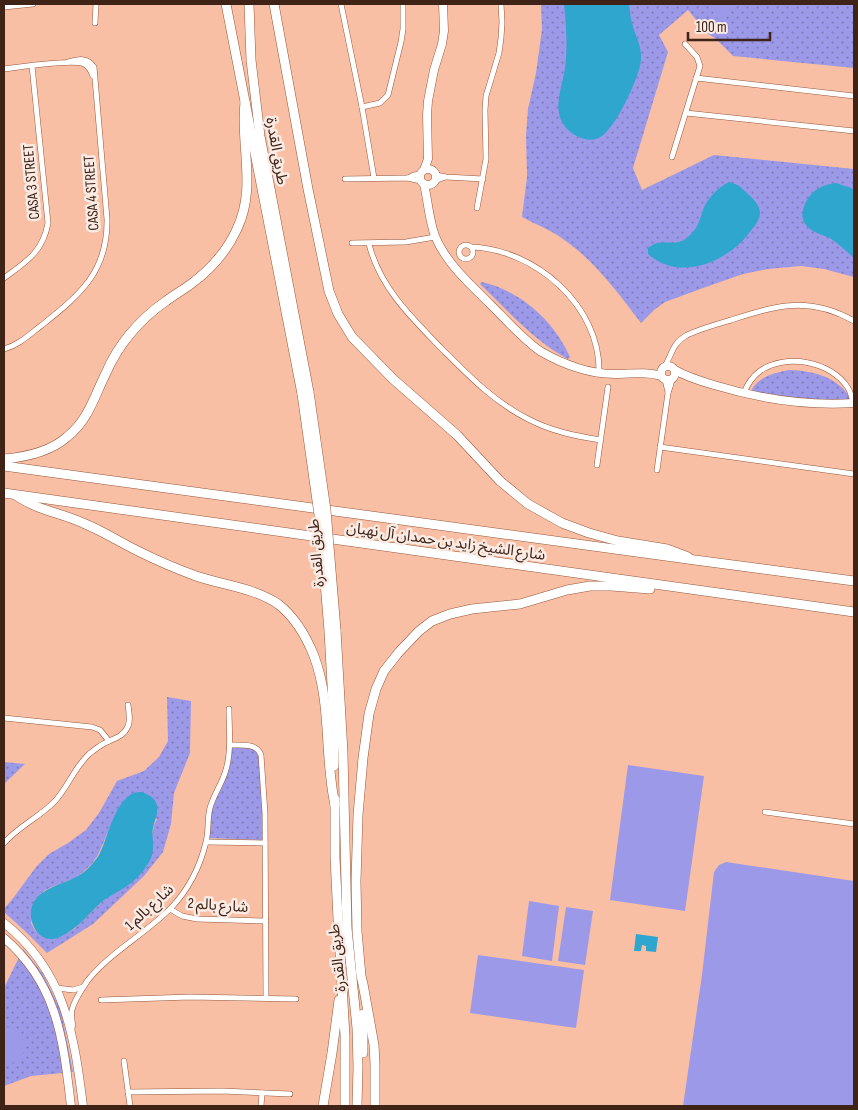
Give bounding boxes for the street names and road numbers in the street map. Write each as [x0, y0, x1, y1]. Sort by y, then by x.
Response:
street label: طريق القدرة [261, 116, 292, 186]
street label: CASA 3 STREET [19, 144, 44, 220]
street label: CASA 4 STREET [79, 155, 104, 231]
street label: طريق القدرة [304, 518, 329, 588]
street label: شارع الشيخ زايد بن حمدان آل نهيان [345, 518, 547, 567]
street label: شارع بالم 1 [121, 880, 179, 936]
street label: شارع بالم 2 [187, 894, 249, 919]
street label: طريق القدرة [324, 923, 351, 993]

